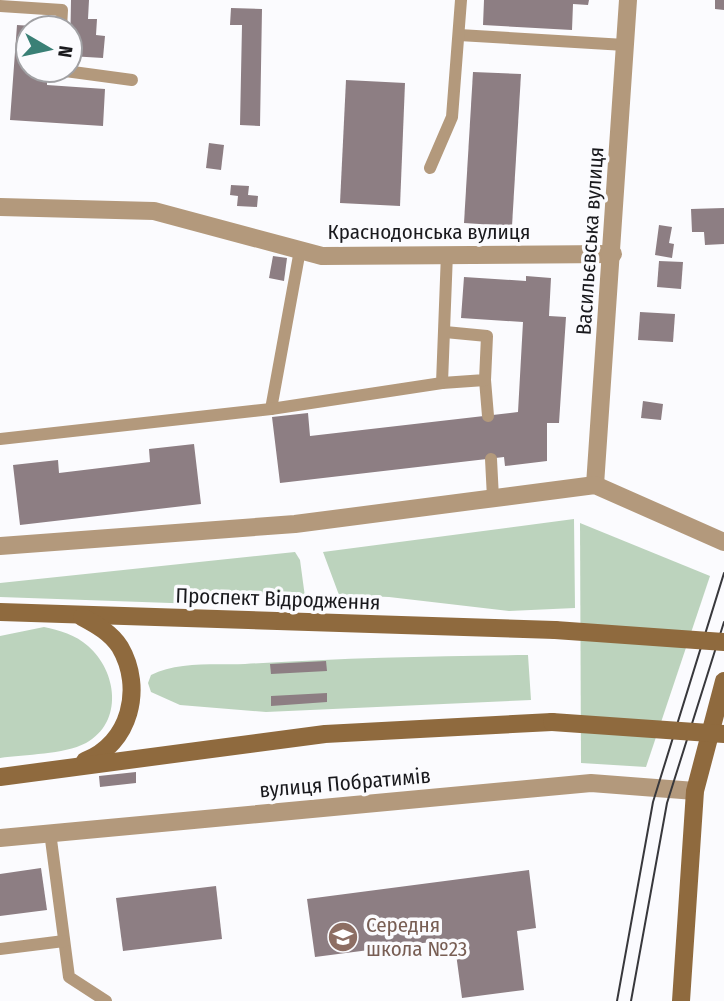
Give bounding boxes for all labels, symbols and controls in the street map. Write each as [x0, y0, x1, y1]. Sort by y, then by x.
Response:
north arrow [14, 14, 84, 84]
text: N [53, 44, 78, 59]
street label: Васильєвська вулиця [570, 146, 610, 336]
street label: Краснодонська вулиця [328, 219, 530, 245]
street label: Проспект Відродження [175, 582, 381, 616]
street label: вулиця Побратимів [258, 763, 432, 803]
place label: Середня школа №23 [366, 912, 467, 962]
school or university icon: Середня школа №23 [326, 920, 360, 954]

